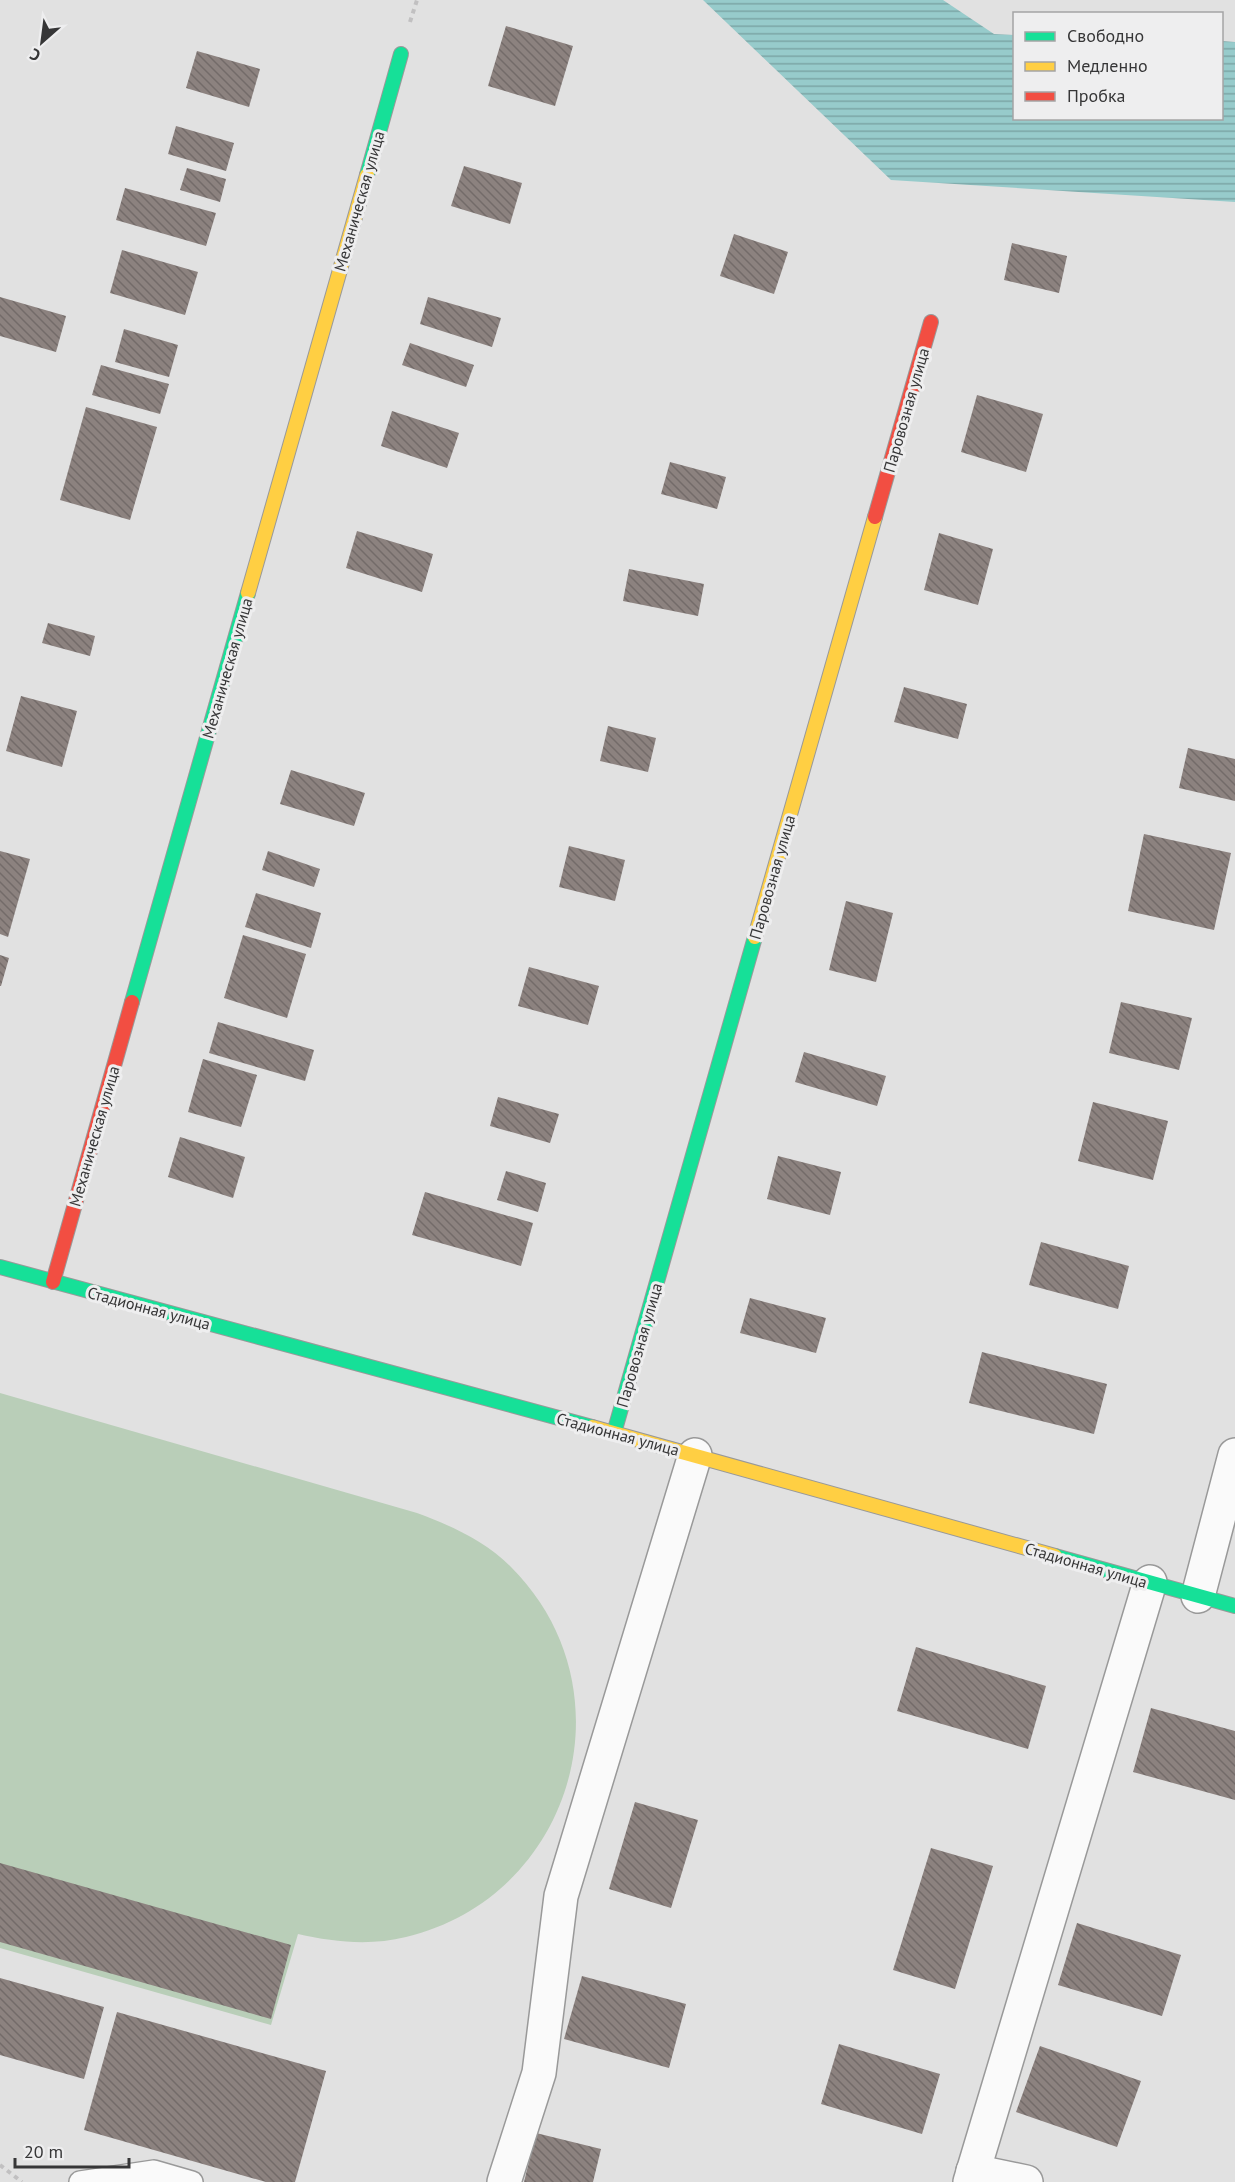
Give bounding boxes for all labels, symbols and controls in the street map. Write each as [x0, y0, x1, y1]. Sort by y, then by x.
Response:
north arrow [12, 12, 72, 72]
legend [1013, 12, 1223, 120]
text: Свободно [1067, 24, 1144, 47]
text: С [26, 44, 44, 66]
text: Медленно [1067, 54, 1148, 77]
text: Пробка [1067, 84, 1125, 107]
street label: Механическая улица [329, 128, 389, 274]
street label: Паровозная улица [879, 345, 933, 475]
street label: Механическая улица [197, 595, 257, 741]
street label: Паровозная улица [745, 812, 799, 942]
street label: Механическая улица [64, 1063, 124, 1209]
street label: Паровозная улица [612, 1280, 666, 1410]
street label: Стадионная улица [85, 1282, 213, 1334]
street label: Стадионная улица [554, 1408, 682, 1460]
street label: Стадионная улица [1023, 1538, 1149, 1592]
scale bar [15, 2131, 129, 2169]
text: 20 m [24, 2140, 63, 2163]

